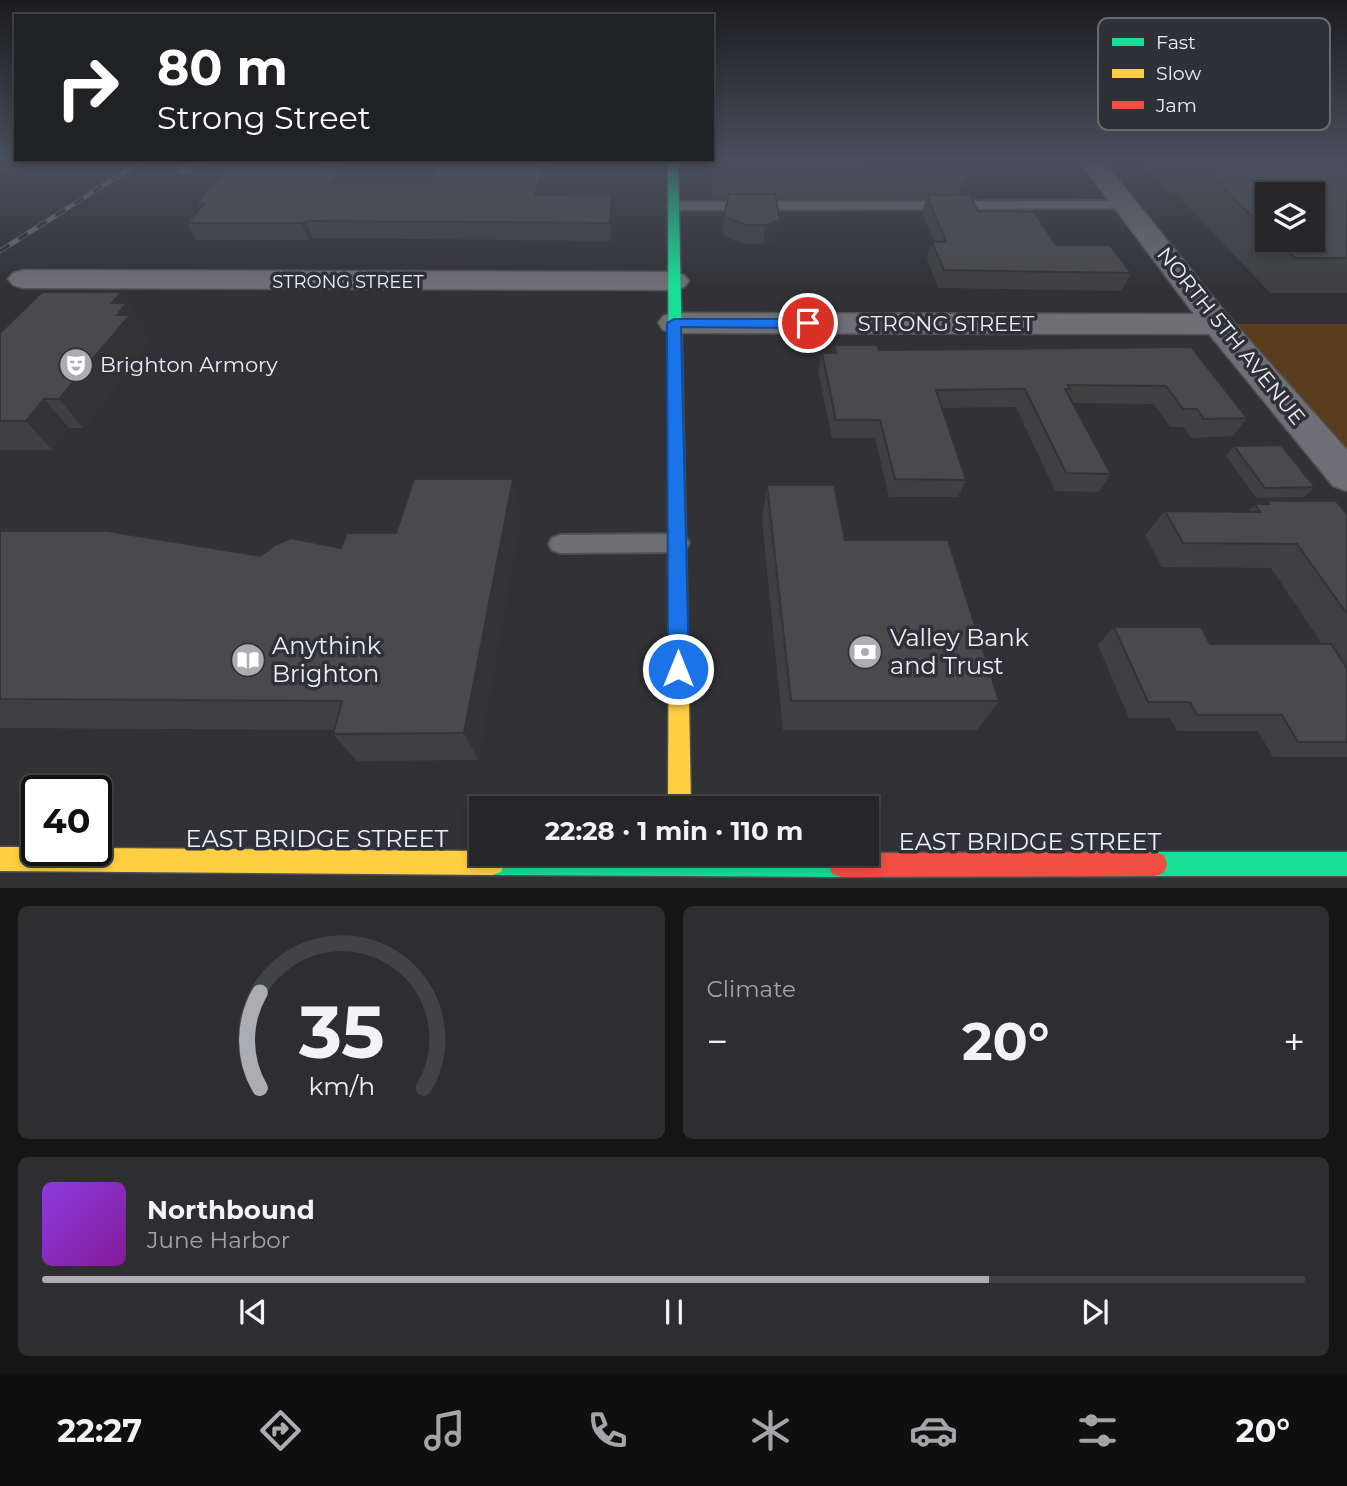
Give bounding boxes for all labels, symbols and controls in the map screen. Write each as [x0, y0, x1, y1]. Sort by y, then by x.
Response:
legend [1098, 18, 1330, 130]
text: Fast [1156, 31, 1196, 54]
text: 80 m [157, 38, 288, 97]
icon: right [42, 42, 133, 133]
text: Slow [1156, 62, 1201, 85]
text: Jam [1155, 94, 1197, 117]
text: Strong Street [157, 98, 371, 137]
map controls [1255, 182, 1325, 252]
button: layers [1255, 182, 1325, 252]
street label: NORTH 5TH AVENUE [1152, 242, 1311, 429]
street label: STRONG STREET [272, 271, 424, 293]
pin [778, 293, 838, 353]
icon: arrive [789, 304, 827, 342]
street label: STRONG STREET [858, 311, 1034, 336]
theatre icon: Brighton Armory [57, 346, 95, 384]
place label: Brighton Armory [100, 352, 278, 377]
place label: Valley Bank and Trust [890, 623, 1030, 680]
place label: Anythink Brighton [272, 631, 382, 688]
position arrow [641, 632, 715, 706]
bank icon: Valley Bank and Trust [846, 633, 884, 671]
library icon: Anythink Brighton [229, 641, 267, 679]
speed limit sign: 40 [21, 775, 112, 866]
text: 22:28 · 1 min · 110 m [545, 815, 803, 847]
street label: EAST BRIDGE STREET [186, 824, 449, 853]
street label: EAST BRIDGE STREET [899, 827, 1162, 856]
text: Climate [707, 975, 796, 1003]
text: 35 [297, 989, 384, 1077]
text: 20° [962, 1010, 1050, 1073]
text: − [707, 1018, 728, 1065]
text: + [1283, 1018, 1305, 1065]
text: km/h [308, 1071, 375, 1101]
text: Northbound [147, 1194, 315, 1226]
text: June Harbor [147, 1226, 290, 1254]
icon: previous [234, 1293, 272, 1331]
icon: pause [655, 1293, 693, 1331]
icon: next [1076, 1293, 1114, 1331]
icon: directions [256, 1406, 305, 1455]
icon: music [420, 1406, 469, 1455]
icon: phone [583, 1406, 632, 1455]
icon: climate [746, 1406, 795, 1455]
icon: car [909, 1406, 958, 1455]
icon: filters [1073, 1406, 1122, 1455]
text: 22:27 [57, 1411, 142, 1450]
text: 20° [1236, 1411, 1290, 1450]

